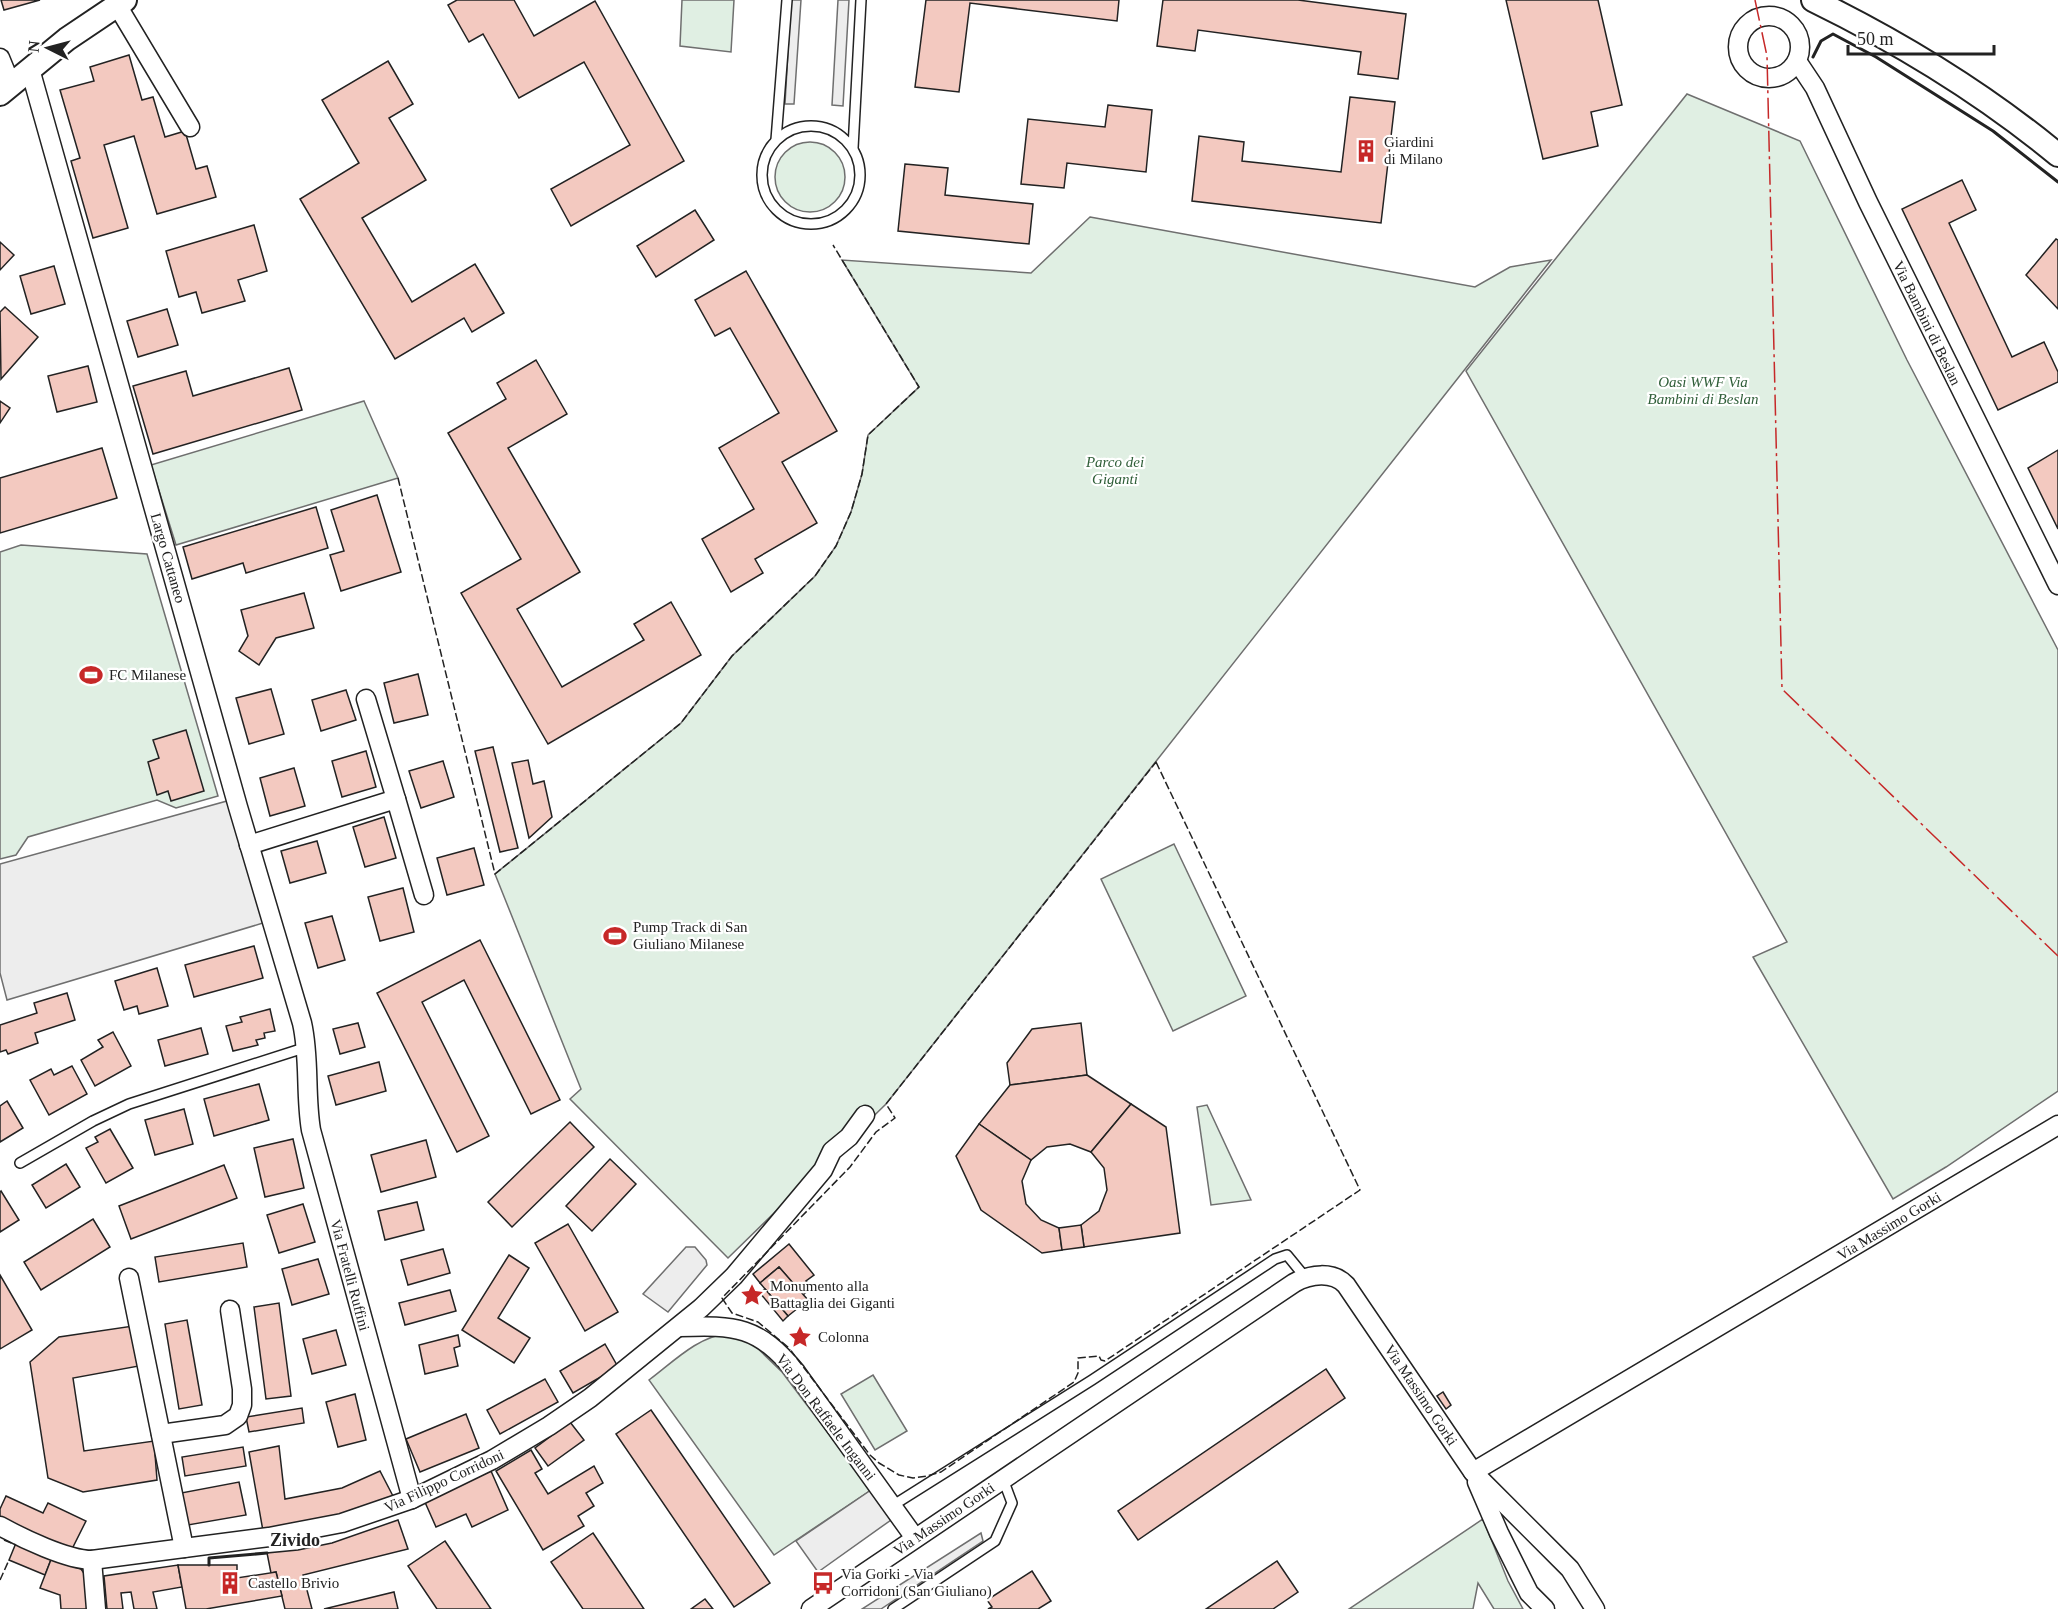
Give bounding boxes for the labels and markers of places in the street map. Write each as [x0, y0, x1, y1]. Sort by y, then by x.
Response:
place label: Giardini di Milano [1384, 134, 1443, 167]
building icon: Giardini di Milano [1353, 138, 1379, 164]
sports icon: FC Milanese [78, 662, 104, 688]
place label: FC Milanese [109, 667, 186, 683]
place label: Pump Track di San Giuliano Milanese [633, 919, 748, 952]
sports icon: Pump Track di San Giuliano Milanese [602, 923, 628, 949]
place label: Monumento alla Battaglia dei Giganti [770, 1278, 895, 1311]
place icon: Monumento alla Battaglia dei Giganti [739, 1282, 765, 1308]
place icon: Colonna [787, 1324, 813, 1350]
place label: Colonna [818, 1329, 869, 1345]
place label: Via Gorki - Via Corridoni (San Giuliano) [841, 1566, 992, 1600]
building icon: Castello Brivio [217, 1570, 243, 1596]
bus stop icon: Via Gorki - Via Corridoni (San Giuliano) [810, 1570, 836, 1596]
place label: Castello Brivio [248, 1575, 339, 1591]

